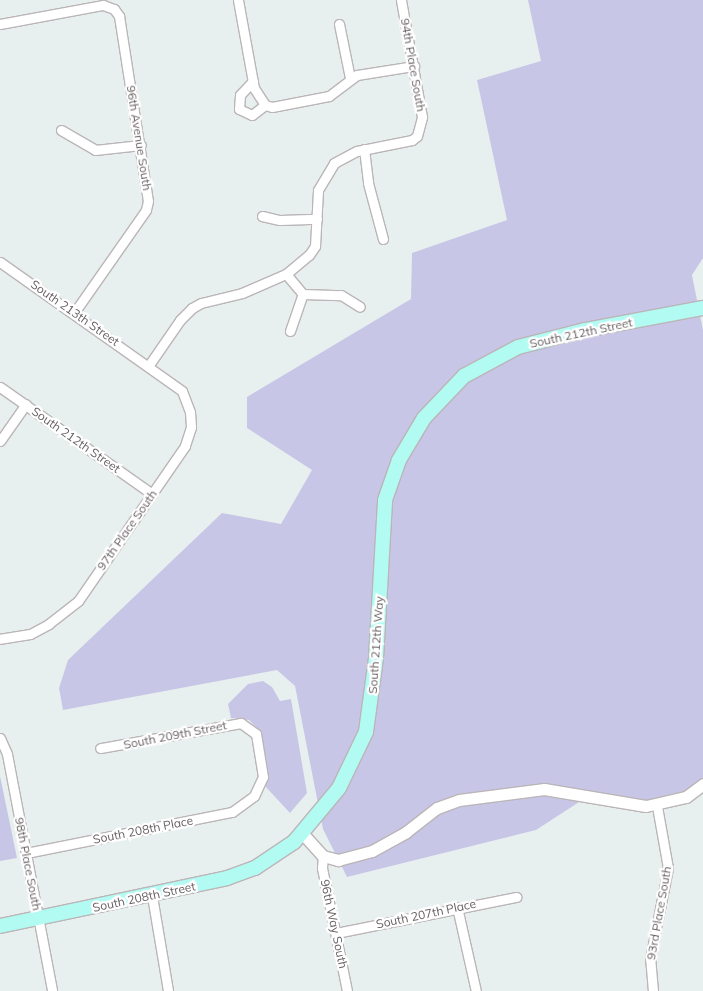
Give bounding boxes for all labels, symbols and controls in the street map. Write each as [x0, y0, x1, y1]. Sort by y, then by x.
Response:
street label: 94th Place South [398, 17, 428, 113]
street label: 96th Avenue South [124, 84, 154, 192]
street label: South 213th Street [28, 277, 122, 349]
street label: South 212th Street [528, 315, 634, 351]
street label: South 212th Street [29, 404, 123, 476]
street label: 97th Place South [94, 487, 160, 573]
street label: South 212th Way [365, 596, 387, 694]
street label: South 209th Street [122, 718, 228, 752]
street label: South 208th Place [92, 813, 194, 847]
street label: 98th Place South [12, 816, 44, 912]
street label: 93rd Place South [644, 865, 674, 961]
street label: 96th Way South [318, 878, 350, 970]
street label: South 208th Street [91, 879, 197, 915]
street label: South 207th Place [375, 896, 477, 932]

